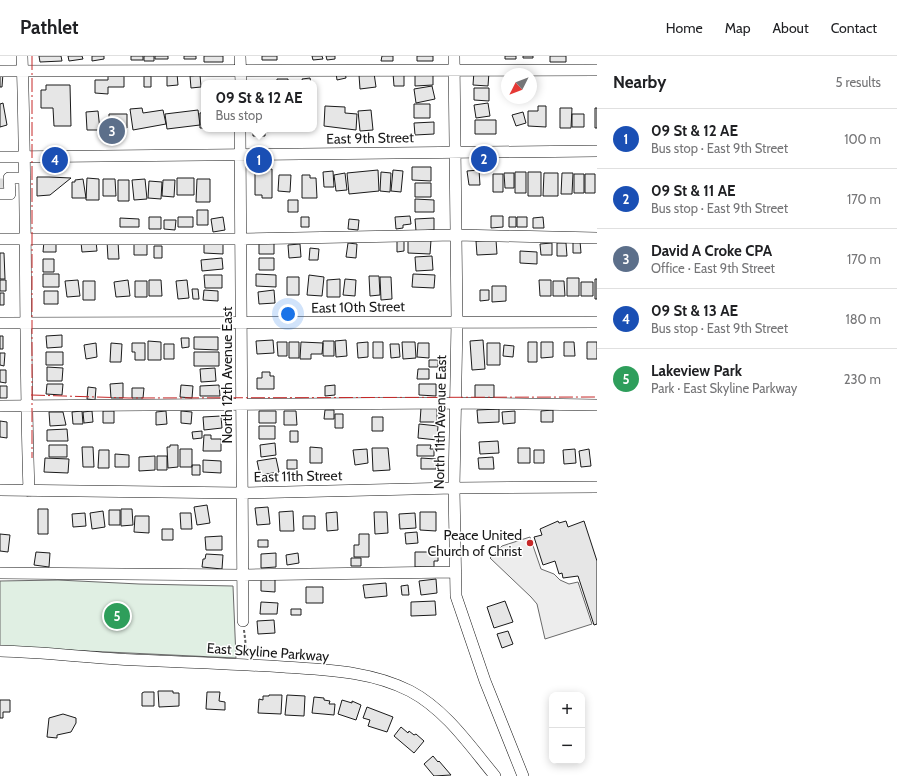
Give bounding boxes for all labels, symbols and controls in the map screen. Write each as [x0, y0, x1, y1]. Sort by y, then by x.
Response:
text: Pathlet [20, 16, 79, 39]
text: Home [666, 19, 703, 37]
text: Map [725, 19, 750, 37]
text: About [772, 19, 809, 37]
text: Contact [831, 19, 877, 37]
north arrow [501, 68, 537, 104]
text: Nearby [613, 72, 666, 92]
text: 5 results [835, 74, 881, 90]
popup [201, 80, 317, 132]
text: 09 St & 12 AE [216, 89, 302, 107]
text: Bus stop [216, 107, 262, 123]
pin: 3 [99, 116, 125, 146]
text: 09 St & 12 AE [651, 122, 738, 140]
street label: East 9th Street [326, 128, 414, 148]
text: 1 [624, 131, 628, 147]
text: 100 m [844, 131, 881, 147]
text: Bus stop · East 9th Street [651, 140, 788, 156]
pin: 2 [471, 144, 497, 174]
pin: 4 [42, 145, 68, 175]
pin: 1 [246, 145, 272, 175]
text: 09 St & 11 AE [651, 182, 736, 200]
text: 2 [623, 191, 629, 207]
text: 170 m [847, 191, 881, 207]
text: Bus stop · East 9th Street [651, 200, 788, 216]
text: David A Croke CPA [651, 242, 772, 260]
text: 3 [622, 251, 630, 267]
text: 170 m [847, 251, 881, 267]
text: Office · East 9th Street [651, 260, 775, 276]
street label: East 10th Street [311, 297, 405, 317]
text: 09 St & 13 AE [651, 302, 738, 320]
your location [278, 304, 298, 324]
street label: North 12th Avenue East [218, 306, 236, 444]
text: 4 [622, 311, 630, 327]
text: 180 m [845, 311, 881, 327]
text: Bus stop · East 9th Street [651, 320, 788, 336]
street label: North 11th Avenue East [430, 354, 450, 489]
text: Lakeview Park [651, 362, 742, 380]
text: 5 [623, 371, 629, 387]
text: 230 m [844, 371, 881, 387]
text: Park · East Skyline Parkway [651, 380, 797, 396]
street label: East 11th Street [253, 466, 343, 486]
place label: Peace United Church of Christ [428, 526, 522, 560]
marker: Peace United Church of Christ [525, 538, 535, 548]
pin: 5 [104, 601, 130, 631]
street label: East Skyline Parkway [206, 639, 330, 665]
map controls [549, 692, 585, 764]
button: + [549, 692, 585, 728]
button: − [549, 728, 585, 764]

